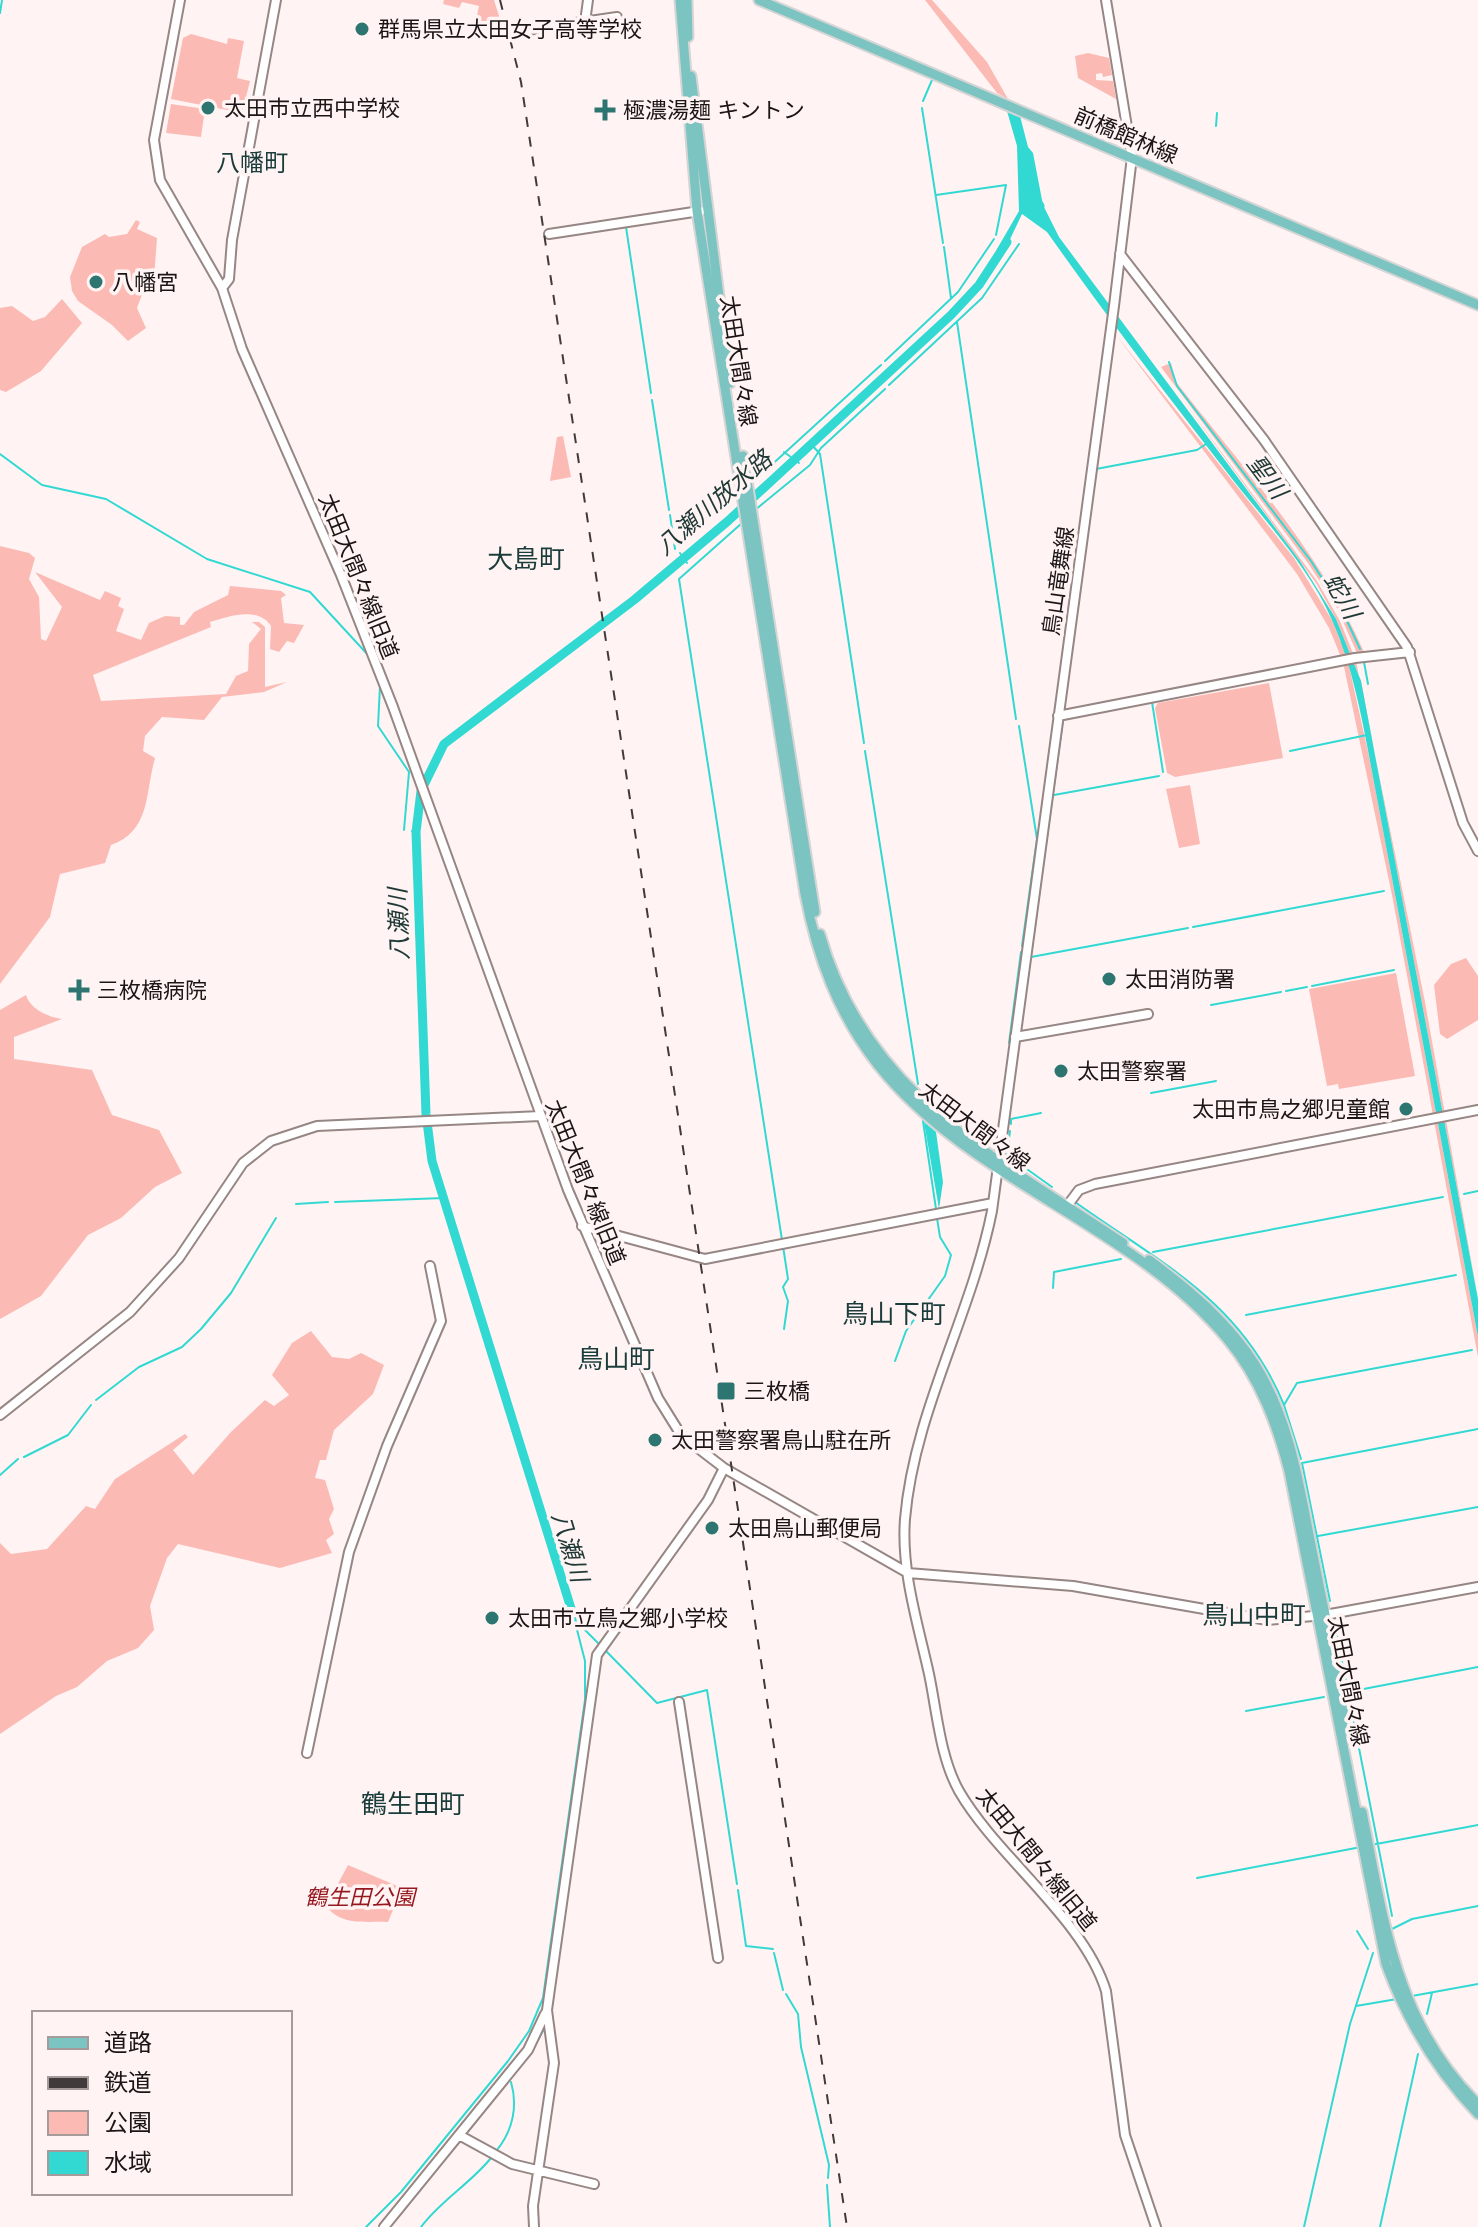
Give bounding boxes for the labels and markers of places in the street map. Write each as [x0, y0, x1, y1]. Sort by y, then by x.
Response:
place label: 群馬県立太田女子高等学校 [378, 16, 642, 43]
marker: 群馬県立太田女子高等学校 [353, 20, 371, 38]
place label: 太田市立西中学校 [224, 95, 400, 122]
place label: 極濃湯麺 キントン [623, 97, 805, 124]
marker: 太田市立西中学校 [199, 99, 217, 117]
marker: 極濃湯麺 キントン [594, 99, 616, 121]
place label: 八幡宮 [112, 269, 178, 296]
marker: 八幡宮 [87, 273, 105, 291]
place label: 太田消防署 [1125, 966, 1235, 993]
marker: 太田消防署 [1100, 970, 1118, 988]
place label: 三枚橋病院 [97, 977, 207, 1004]
marker: 三枚橋病院 [68, 979, 90, 1001]
place label: 太田警察署 [1077, 1058, 1187, 1085]
marker: 太田警察署 [1052, 1062, 1070, 1080]
place label: 太田市鳥之郷児童館 [1192, 1096, 1390, 1123]
marker: 太田市鳥之郷児童館 [1397, 1100, 1415, 1118]
place label: 三枚橋 [744, 1378, 810, 1405]
marker: 三枚橋 [715, 1380, 737, 1402]
place label: 太田警察署鳥山駐在所 [671, 1427, 891, 1454]
marker: 太田警察署鳥山駐在所 [646, 1431, 664, 1449]
place label: 太田鳥山郵便局 [728, 1515, 882, 1542]
marker: 太田鳥山郵便局 [703, 1519, 721, 1537]
place label: 太田市立鳥之郷小学校 [508, 1605, 728, 1632]
marker: 太田市立鳥之郷小学校 [483, 1609, 501, 1627]

